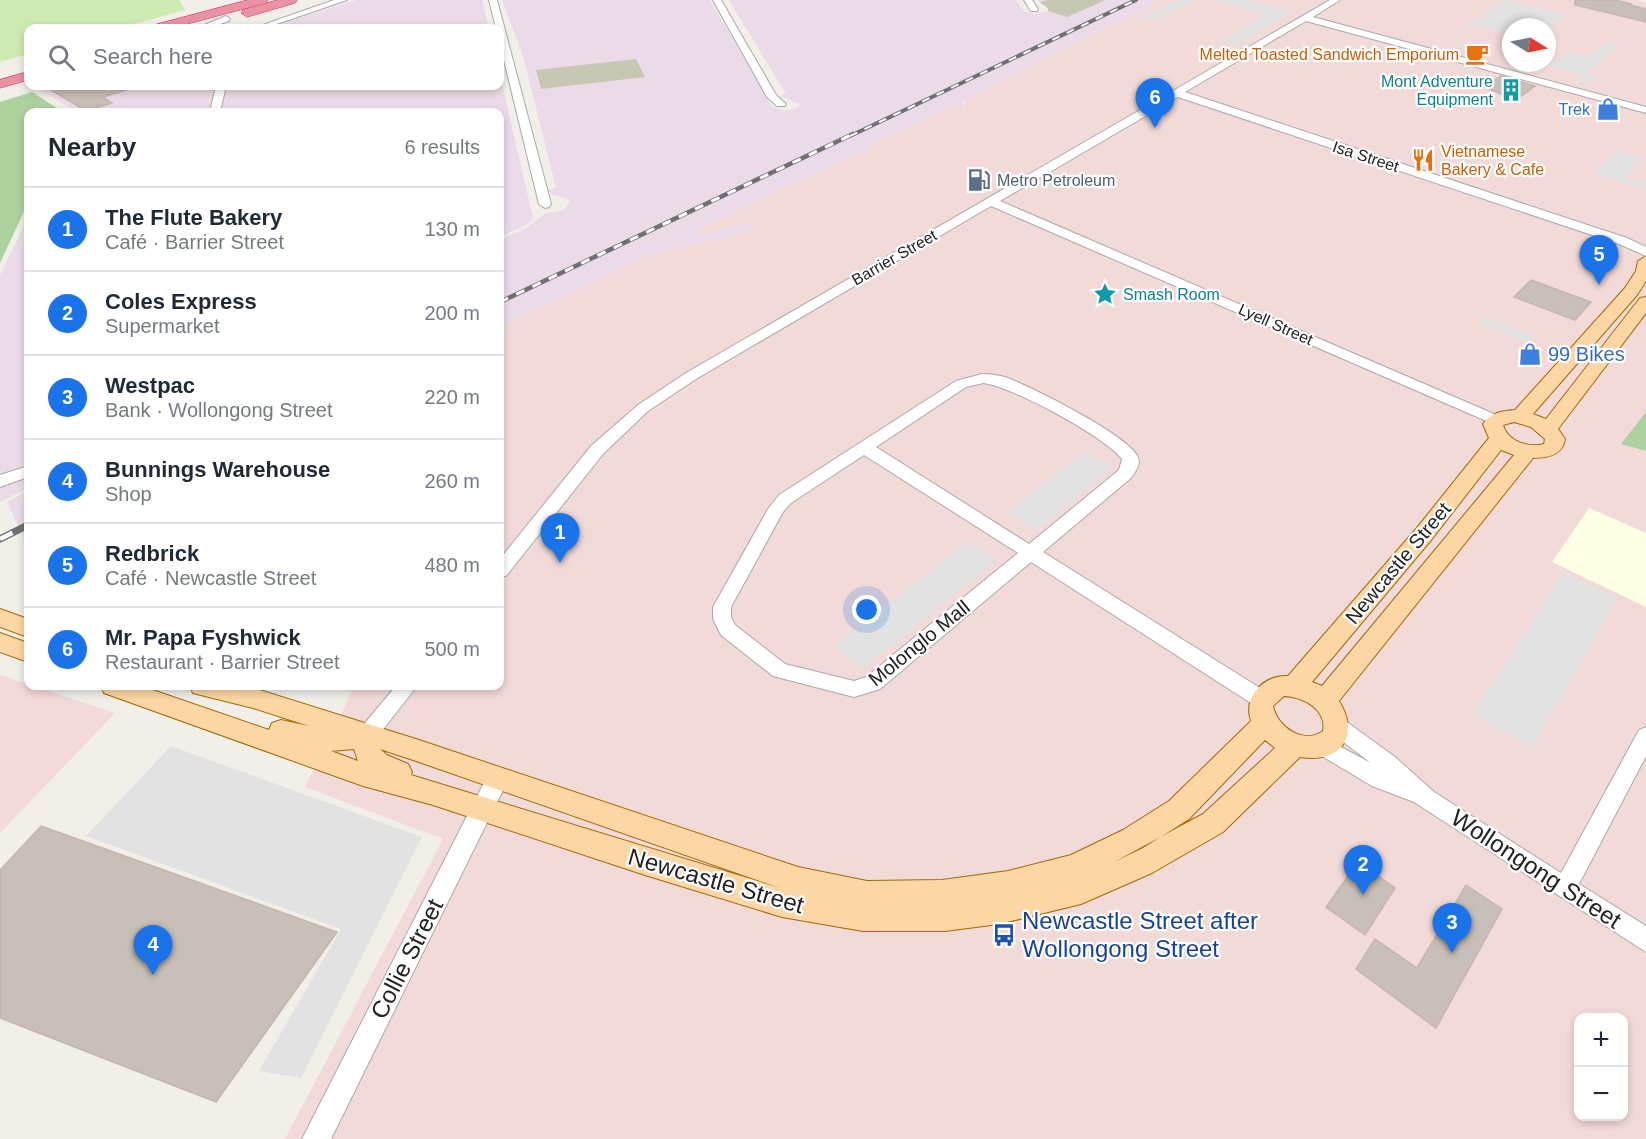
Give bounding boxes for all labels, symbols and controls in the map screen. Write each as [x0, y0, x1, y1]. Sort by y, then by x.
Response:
north arrow [1502, 18, 1556, 72]
search box [24, 24, 504, 90]
icon: search [45, 41, 78, 74]
cafe icon: Melted Toasted Sandwich Emporium [1464, 41, 1490, 67]
text: Search here [93, 44, 213, 69]
place label: Melted Toasted Sandwich Emporium [1200, 46, 1459, 63]
place label: Mont Adventure Equipment [1381, 73, 1494, 108]
building icon: Mont Adventure Equipment [1498, 77, 1524, 103]
pin: 6 [1136, 78, 1174, 128]
shop icon: Trek [1595, 96, 1621, 122]
place label: Trek [1559, 101, 1591, 118]
text: Nearby [48, 132, 136, 162]
text: 6 results [404, 136, 480, 158]
street label: Isa Street [1331, 138, 1402, 175]
place label: Vietnamese Bakery & Cafe [1441, 143, 1544, 178]
restaurant icon: Vietnamese Bakery & Cafe [1410, 147, 1436, 173]
fuel station icon: Metro Petroleum [966, 167, 992, 193]
place label: Metro Petroleum [997, 172, 1115, 189]
text: The Flute Bakery [105, 205, 282, 230]
text: 1 [62, 218, 73, 240]
text: 130 m [424, 218, 480, 240]
street label: Barrier Street [849, 226, 940, 289]
text: Café · Barrier Street [105, 231, 284, 253]
pin: 5 [1580, 236, 1618, 285]
place icon: Smash Room [1092, 281, 1118, 307]
place label: Smash Room [1123, 286, 1220, 303]
text: Coles Express [105, 289, 257, 314]
street label: Lyell Street [1236, 301, 1316, 349]
text: 2 [62, 302, 73, 324]
text: 200 m [424, 302, 480, 324]
text: Supermarket [105, 315, 220, 337]
shop icon: 99 Bikes [1517, 341, 1543, 367]
place label: 99 Bikes [1548, 343, 1625, 365]
text: Westpac [105, 373, 195, 398]
text: 3 [62, 386, 73, 408]
text: 220 m [424, 386, 480, 408]
text: Bank · Wollongong Street [105, 399, 333, 421]
text: Bunnings Warehouse [105, 457, 330, 482]
text: 4 [62, 470, 73, 492]
text: 260 m [424, 470, 480, 492]
text: Shop [105, 483, 152, 505]
street label: Newcastle Street [1341, 498, 1455, 628]
pin: 1 [540, 514, 580, 563]
text: Redbrick [105, 541, 199, 566]
text: 5 [62, 554, 73, 576]
text: 480 m [424, 554, 480, 576]
text: Café · Newcastle Street [105, 567, 316, 589]
your location [852, 595, 881, 624]
street label: Molonglo Mall [864, 596, 974, 690]
text: Mr. Papa Fyshwick [105, 625, 301, 650]
text: 6 [62, 638, 73, 660]
text: 500 m [424, 638, 480, 660]
text: Restaurant · Barrier Street [105, 651, 340, 673]
street label: Wollongong Street [1446, 804, 1627, 934]
street label: Newcastle Street [625, 843, 807, 919]
pin: 2 [1344, 846, 1382, 895]
street label: Collie Street [365, 894, 448, 1023]
pin: 3 [1432, 904, 1472, 953]
place label: Newcastle Street after Wollongong Street [1022, 907, 1258, 962]
bus stop icon: Newcastle Street after Wollongong Street [991, 922, 1017, 948]
pin: 4 [134, 926, 172, 975]
map controls [1574, 1013, 1628, 1121]
button: + [1574, 1013, 1628, 1067]
button: − [1574, 1067, 1628, 1121]

